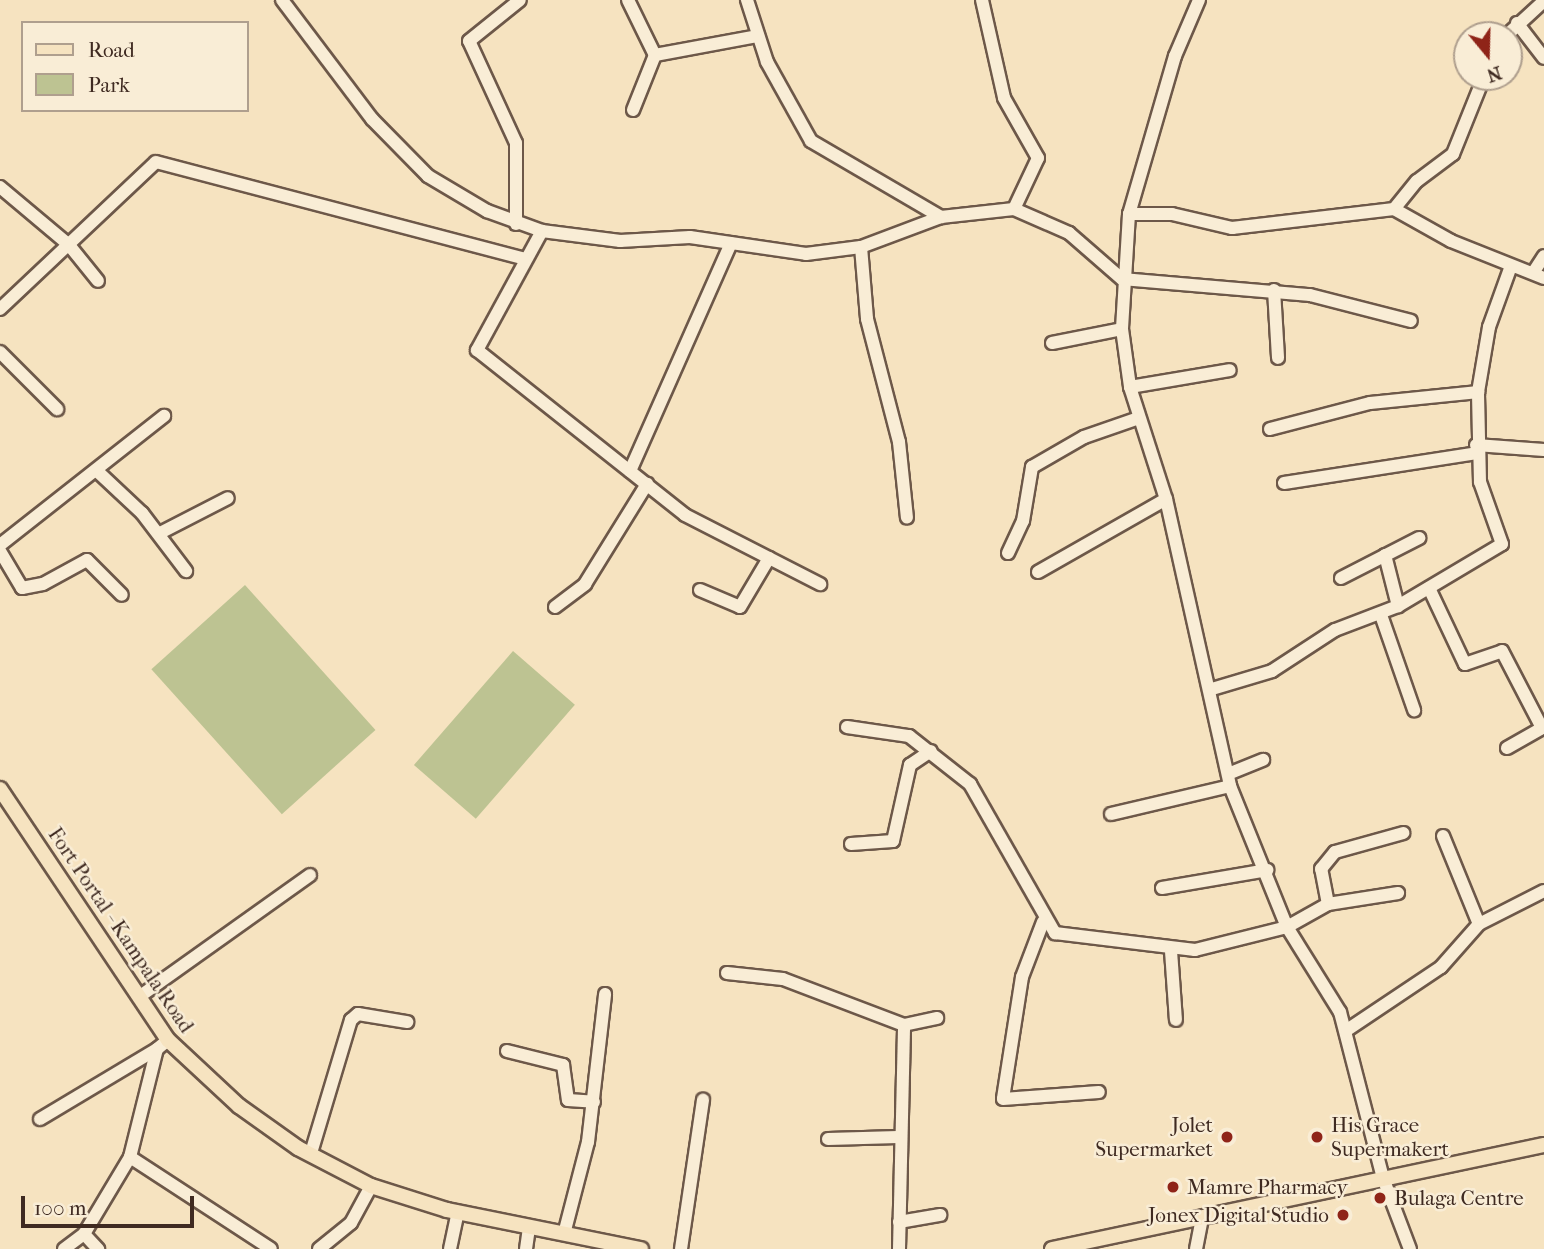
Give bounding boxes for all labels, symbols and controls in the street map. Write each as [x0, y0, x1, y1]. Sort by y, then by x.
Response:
legend [21, 21, 248, 112]
north arrow [1453, 21, 1523, 91]
text: Road [88, 38, 135, 62]
text: N [1484, 61, 1505, 87]
text: Park [88, 73, 130, 97]
street label: Fort Portal - Kampala Road [43, 822, 199, 1038]
place label: Jolet Supermarket [1095, 1112, 1213, 1162]
place label: His Grace Supermakert [1331, 1112, 1449, 1162]
marker: Jolet Supermarket [1219, 1129, 1235, 1145]
marker: His Grace Supermakert [1309, 1129, 1325, 1145]
place label: Mamre Pharmacy [1187, 1174, 1348, 1200]
marker: Mamre Pharmacy [1165, 1179, 1181, 1195]
scale bar [24, 1182, 198, 1226]
place label: Bulaga Centre [1394, 1185, 1524, 1211]
marker: Bulaga Centre [1372, 1190, 1388, 1206]
text: 100 m [34, 1196, 87, 1220]
place label: Jonex Digital Studio [1148, 1202, 1329, 1228]
marker: Jonex Digital Studio [1335, 1207, 1351, 1223]

